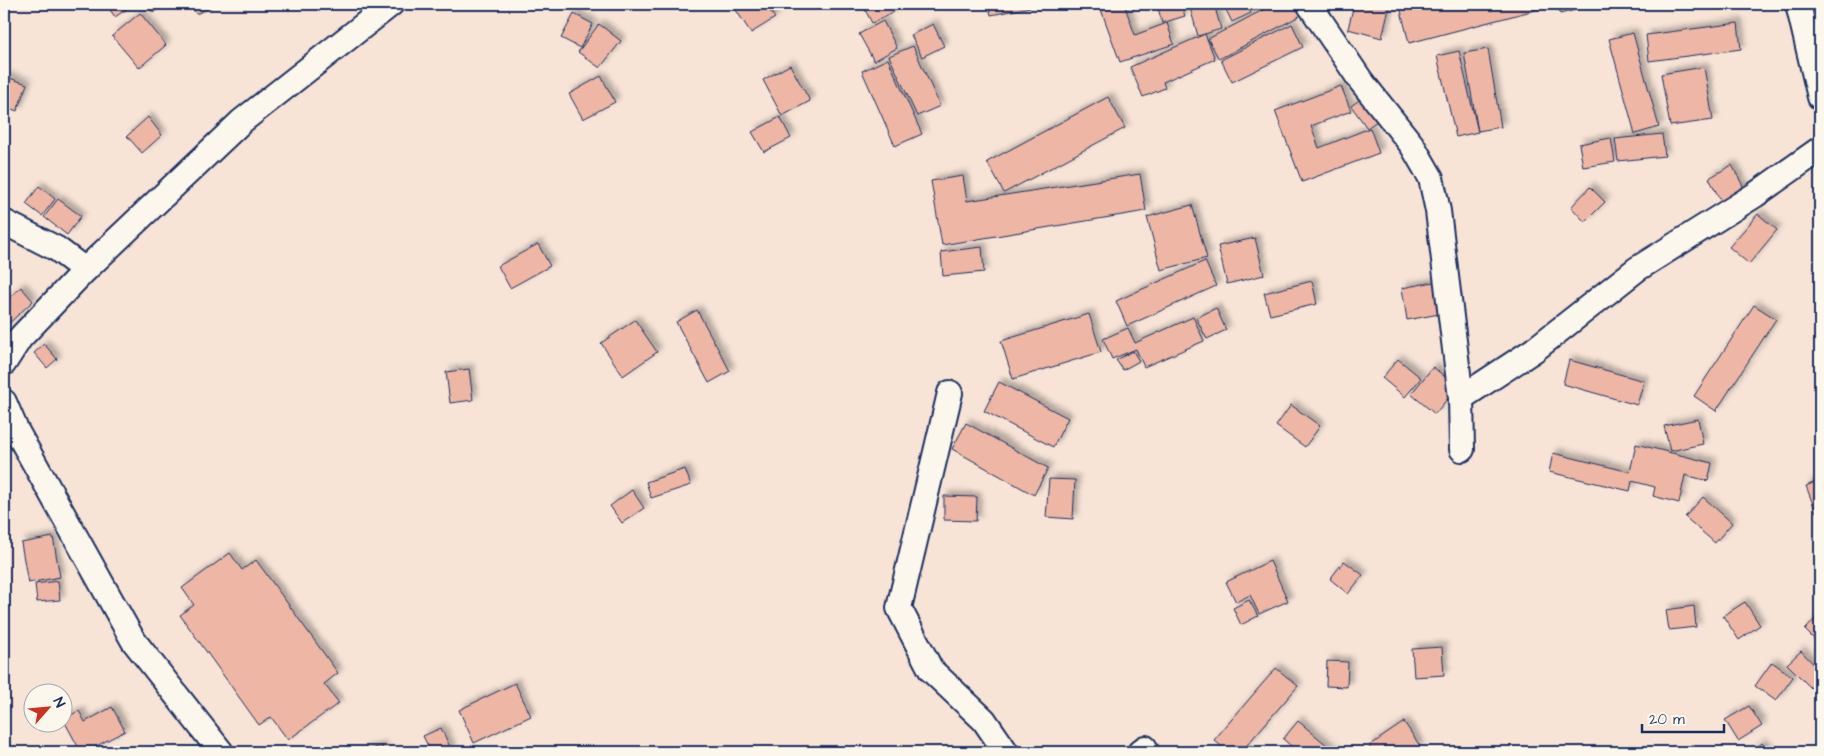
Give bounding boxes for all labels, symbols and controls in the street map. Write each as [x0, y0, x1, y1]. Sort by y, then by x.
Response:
north arrow [22, 684, 72, 734]
text: N [48, 694, 70, 711]
scale bar [1642, 701, 1724, 733]
text: 20 m [1649, 709, 1685, 730]

